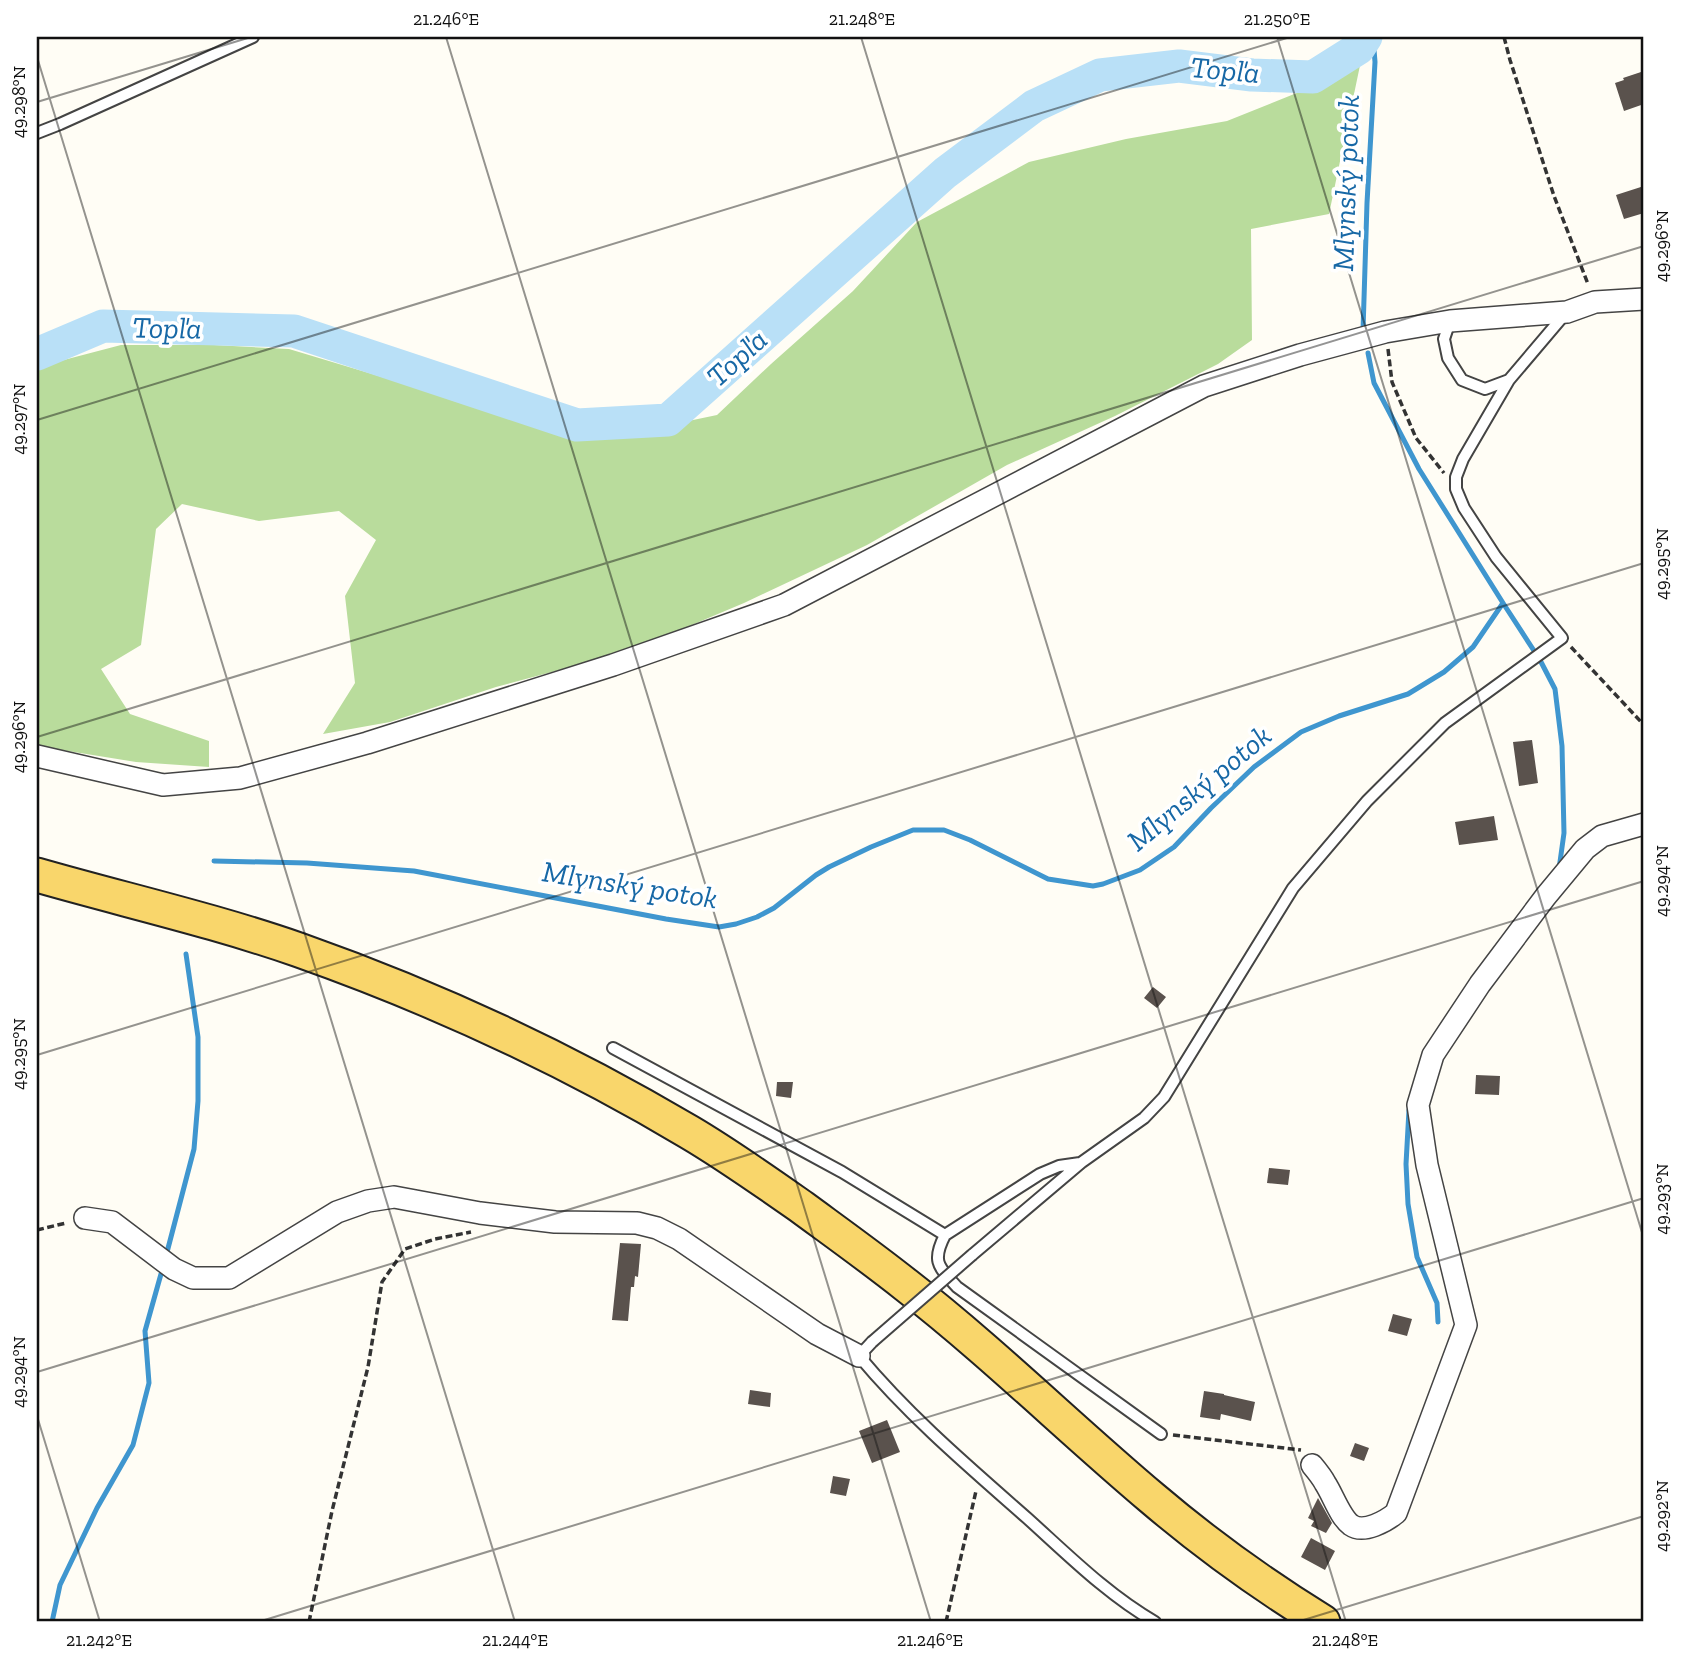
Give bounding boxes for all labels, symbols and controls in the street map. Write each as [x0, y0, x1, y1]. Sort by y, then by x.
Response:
text: 21.246°E [413, 8, 479, 30]
text: 21.248°E [829, 8, 895, 30]
text: 21.250°E [1244, 8, 1310, 30]
water label: Topľa [1189, 49, 1261, 91]
text: 49.298°N [8, 66, 30, 138]
water label: Mlynský potok [1325, 94, 1367, 272]
text: 49.296°N [1651, 210, 1673, 282]
water label: Topľa [132, 309, 202, 347]
water label: Topľa [699, 322, 775, 394]
text: 49.297°N [8, 384, 30, 454]
text: 49.295°N [1651, 528, 1673, 600]
text: 49.296°N [8, 701, 30, 773]
water label: Mlynský potok [1120, 717, 1278, 859]
text: 49.294°N [1651, 845, 1673, 917]
water label: Mlynský potok [540, 853, 720, 917]
text: 49.295°N [8, 1018, 30, 1090]
text: 49.293°N [1651, 1163, 1673, 1235]
text: 49.294°N [8, 1336, 30, 1408]
text: 49.292°N [1651, 1480, 1673, 1552]
text: 21.242°E [66, 1629, 132, 1651]
text: 21.244°E [482, 1629, 548, 1651]
text: 21.246°E [897, 1629, 963, 1651]
text: 21.248°E [1312, 1629, 1378, 1651]

